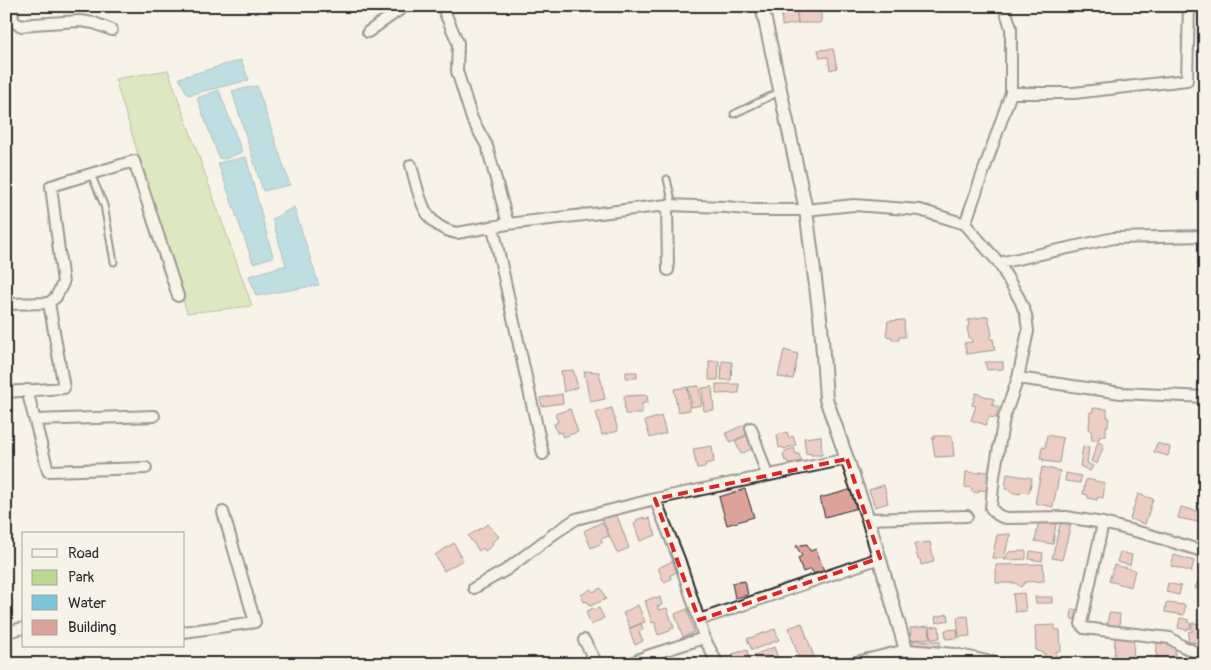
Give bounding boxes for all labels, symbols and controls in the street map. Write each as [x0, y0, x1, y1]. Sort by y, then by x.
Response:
legend [22, 532, 185, 648]
text: Road [68, 544, 99, 563]
text: Park [68, 568, 95, 587]
text: Water [68, 594, 107, 613]
text: Building [68, 618, 116, 637]

